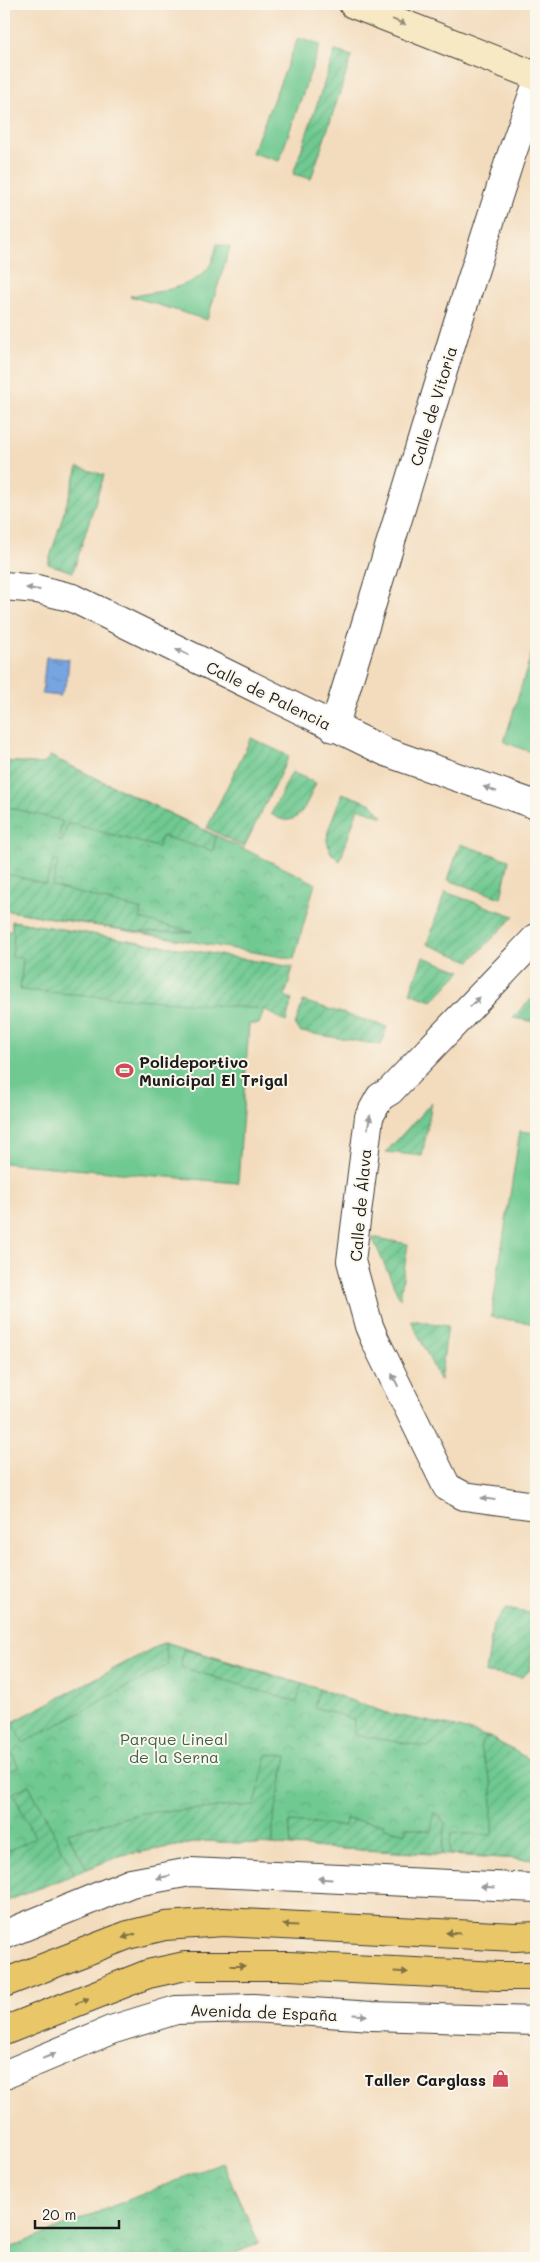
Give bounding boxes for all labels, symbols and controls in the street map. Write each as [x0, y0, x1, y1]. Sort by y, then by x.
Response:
one-way arrow [392, 18, 407, 26]
street label: Calle de Vitoria [405, 344, 461, 468]
one-way arrow [25, 585, 41, 593]
one-way arrow [175, 648, 190, 656]
street label: Calle de Palencia [203, 656, 335, 734]
one-way arrow [483, 785, 498, 792]
one-way arrow [468, 996, 480, 1008]
place label: Polideportivo Municipal El Trigal [139, 1051, 288, 1090]
sports icon: Polideportivo Municipal El Trigal [115, 1060, 135, 1080]
one-way arrow [365, 1114, 373, 1130]
street label: Calle de Álava [345, 1148, 375, 1262]
one-way arrow [391, 1373, 399, 1387]
one-way arrow [480, 1495, 496, 1503]
park label: Parque Lineal de la Serna [120, 1728, 228, 1767]
one-way arrow [156, 1873, 171, 1881]
one-way arrow [317, 1875, 333, 1883]
one-way arrow [479, 1883, 495, 1891]
one-way arrow [282, 1921, 298, 1929]
one-way arrow [444, 1929, 460, 1937]
one-way arrow [122, 1932, 137, 1940]
one-way arrow [230, 1962, 246, 1970]
one-way arrow [393, 1968, 409, 1976]
one-way arrow [74, 1996, 89, 2004]
street label: Avenida de España [190, 1999, 338, 2025]
one-way arrow [353, 2012, 369, 2020]
one-way arrow [42, 2052, 56, 2060]
place label: Taller Carglass [365, 2069, 486, 2090]
shop icon: Taller Carglass [490, 2069, 510, 2089]
scale bar [35, 2197, 119, 2229]
text: 20 m [42, 2204, 76, 2224]

